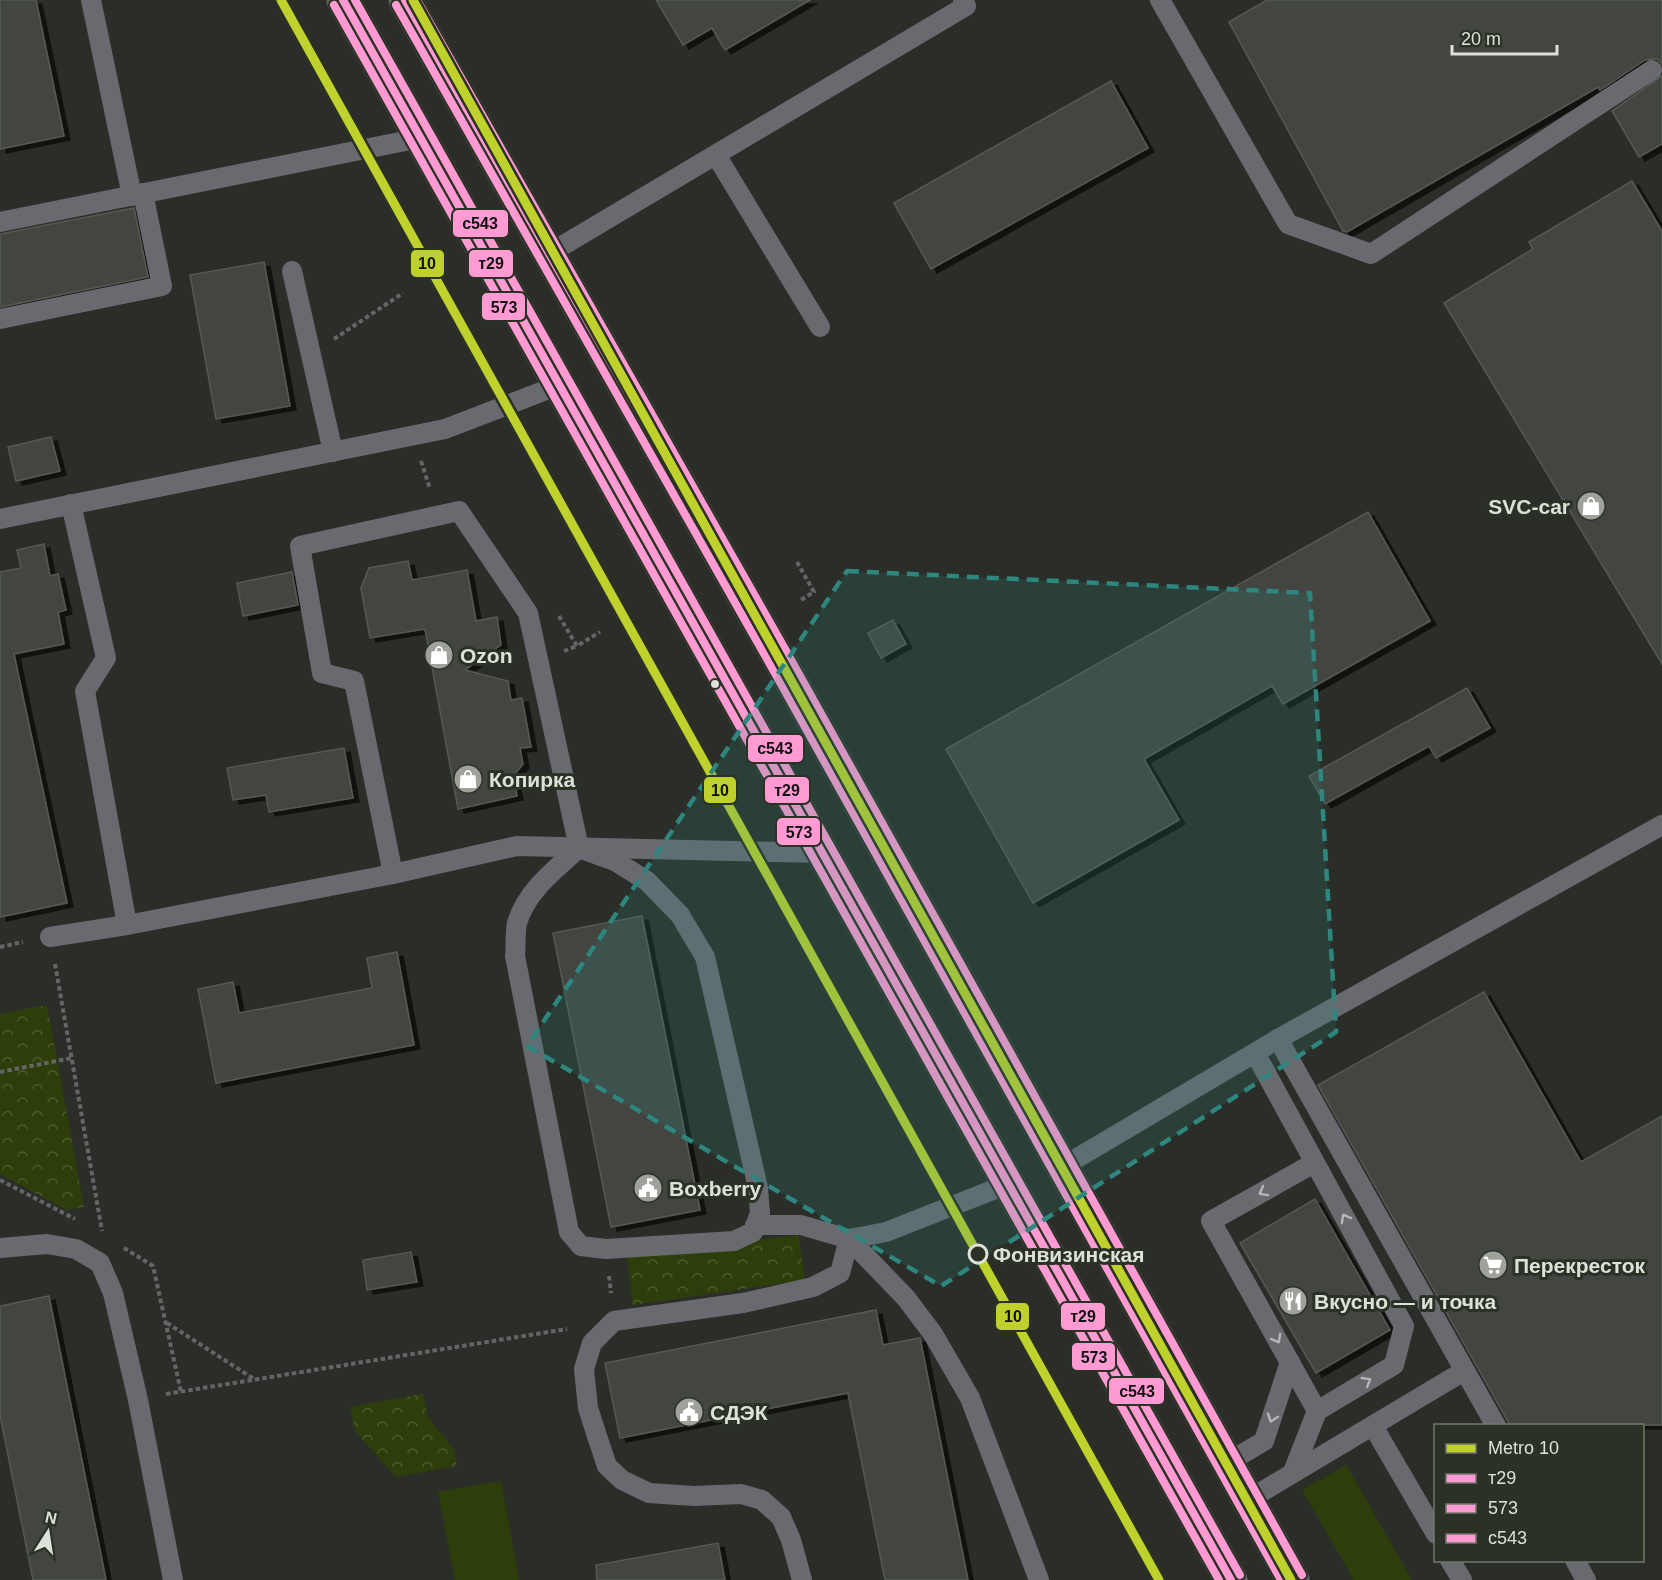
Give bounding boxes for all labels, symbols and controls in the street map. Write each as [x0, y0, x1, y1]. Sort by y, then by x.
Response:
scale bar [1452, 18, 1557, 56]
text: 20 m [1461, 29, 1501, 49]
line badge: с543 [452, 209, 509, 238]
text: с543 [462, 215, 498, 232]
line badge: 10 [410, 249, 445, 278]
line badge: т29 [468, 249, 514, 278]
text: 10 [418, 255, 436, 272]
text: т29 [478, 255, 504, 272]
line badge: 573 [481, 292, 526, 321]
text: 573 [491, 299, 517, 316]
shop icon: SVC-car [1575, 490, 1607, 522]
place label: SVC-car [1488, 495, 1570, 518]
shop icon: Ozon [423, 639, 455, 671]
place label: Ozon [460, 644, 513, 667]
unlabelled marker [709, 678, 721, 690]
line badge: с543 [747, 734, 804, 763]
text: с543 [757, 740, 793, 757]
shop icon: Копирка [452, 763, 484, 795]
place label: Копирка [489, 768, 576, 791]
line badge: 10 [703, 776, 737, 804]
line badge: т29 [764, 776, 810, 804]
text: 10 [711, 782, 729, 799]
text: т29 [774, 782, 800, 799]
line badge: 573 [776, 817, 821, 846]
text: 573 [786, 824, 812, 841]
public building icon: Boxberry [632, 1172, 664, 1204]
place label: Boxberry [669, 1177, 762, 1200]
one-way arrow [1259, 1184, 1269, 1196]
one-way arrow [1341, 1214, 1352, 1224]
place label: Фонвизинская [993, 1243, 1144, 1266]
marker: Фонвизинская [968, 1244, 988, 1264]
supermarket icon: Перекресток [1477, 1249, 1509, 1281]
place label: Перекресток [1514, 1254, 1646, 1277]
restaurant icon: Вкусно — и точка [1277, 1285, 1309, 1317]
place label: Вкусно — и точка [1314, 1290, 1496, 1313]
line badge: 10 [995, 1302, 1030, 1331]
line badge: т29 [1060, 1302, 1106, 1331]
text: 10 [1004, 1308, 1022, 1325]
text: т29 [1070, 1308, 1096, 1325]
one-way arrow [1270, 1333, 1281, 1343]
line badge: 573 [1071, 1342, 1116, 1371]
text: 573 [1081, 1349, 1107, 1366]
line badge: с543 [1108, 1377, 1165, 1405]
one-way arrow [1361, 1377, 1371, 1389]
text: с543 [1119, 1383, 1155, 1400]
public building icon: СДЭК [673, 1396, 705, 1428]
place label: СДЭК [710, 1401, 768, 1424]
one-way arrow [1267, 1412, 1279, 1423]
legend [1434, 1424, 1644, 1562]
text: Metro 10 [1488, 1438, 1559, 1458]
text: т29 [1488, 1468, 1516, 1488]
text: 573 [1488, 1498, 1518, 1518]
north arrow [18, 1502, 78, 1562]
text: N [44, 1508, 58, 1527]
text: с543 [1488, 1528, 1527, 1548]

